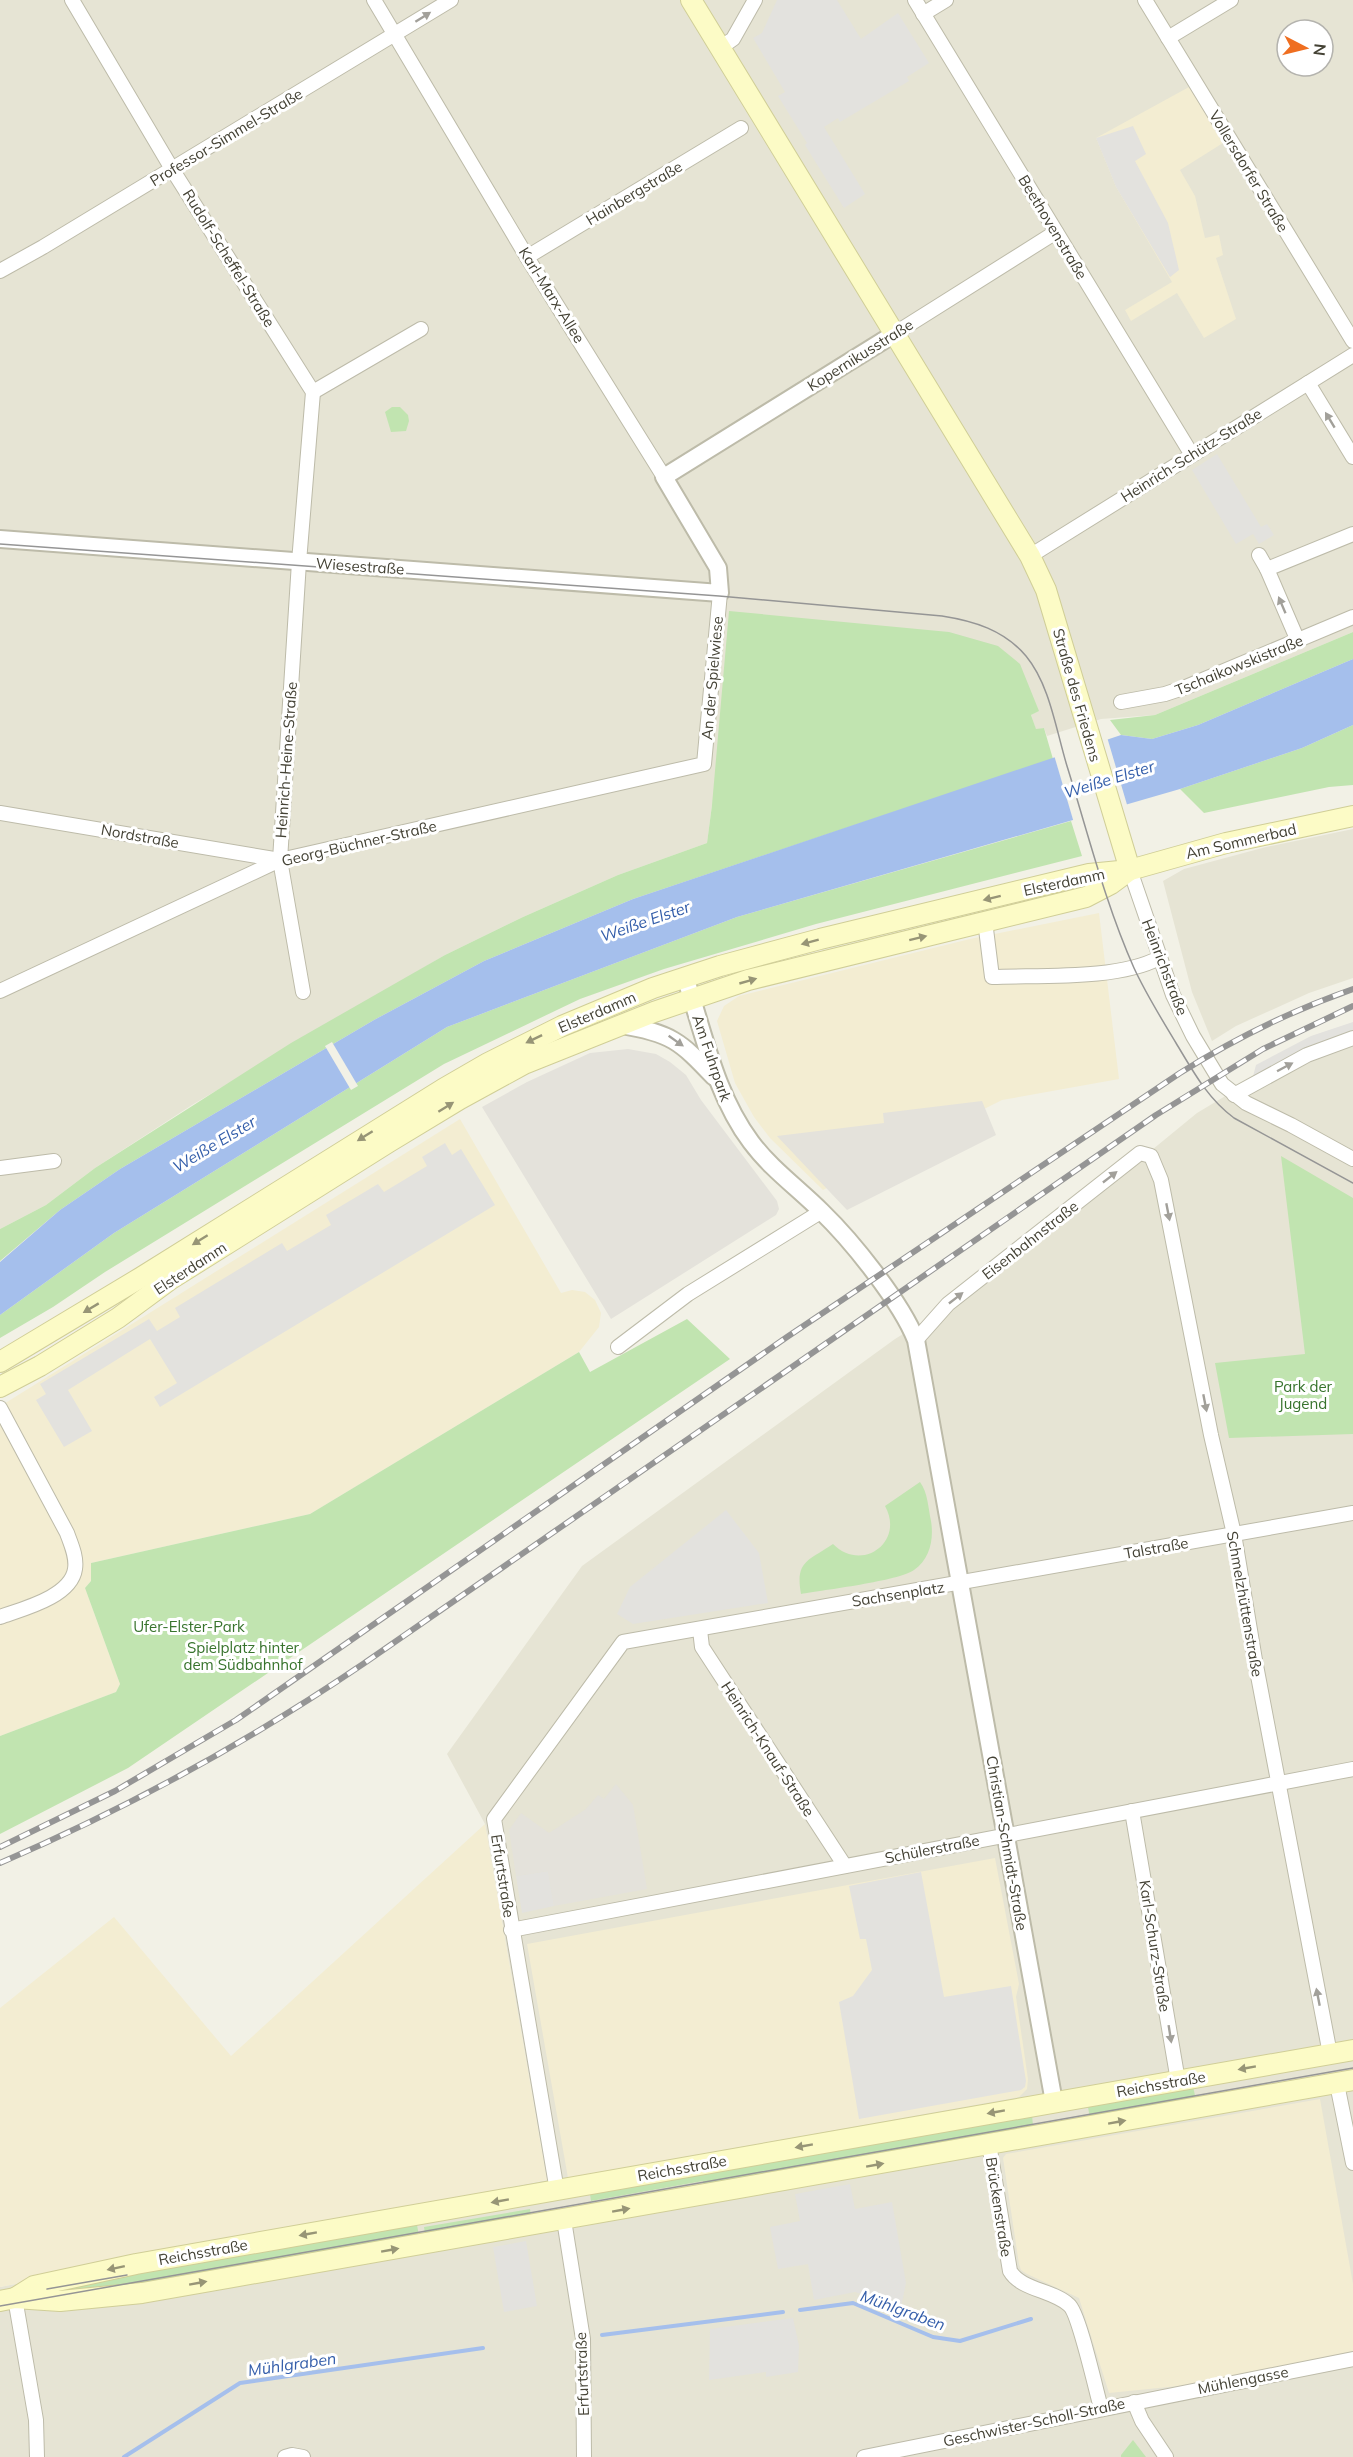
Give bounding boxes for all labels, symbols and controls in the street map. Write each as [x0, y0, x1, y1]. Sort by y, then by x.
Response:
one-way arrow [415, 12, 431, 23]
north arrow [1275, 18, 1335, 78]
text: N [1309, 43, 1331, 57]
street label: Professor-Simmel-Straße [146, 84, 306, 190]
street label: Vollersdorfer Straße [1205, 107, 1293, 235]
street label: Hainbergstraße [582, 157, 686, 229]
street label: Beethovenstraße [1014, 171, 1092, 283]
street label: Rudolf-Scheffel-Straße [179, 186, 279, 330]
street label: Karl-Marx-Allee [515, 244, 589, 346]
street label: Kopernikusstraße [804, 315, 916, 395]
street label: Heinrich-Schütz-Straße [1117, 404, 1265, 506]
one-way arrow [1325, 412, 1336, 428]
street label: Wiesestraße [315, 553, 405, 579]
one-way arrow [1278, 596, 1287, 613]
street label: An der Spielwiese [697, 615, 727, 741]
street label: Straße des Friedens [1049, 626, 1105, 764]
street label: Tschaikowskistraße [1172, 631, 1306, 699]
street label: Heinrich-Heine-Straße [271, 681, 301, 839]
water label: Weiße Elster [1061, 755, 1158, 802]
street label: Georg-Büchner-Straße [280, 816, 438, 870]
street label: Am Sommerbad [1184, 819, 1298, 863]
street label: Nordstraße [100, 820, 180, 852]
street label: Elsterdamm [1022, 864, 1106, 900]
one-way arrow [982, 893, 1001, 903]
water label: Weiße Elster [598, 896, 694, 946]
street label: Heinrichstraße [1138, 916, 1192, 1018]
one-way arrow [909, 932, 928, 942]
one-way arrow [801, 937, 819, 947]
one-way arrow [739, 976, 757, 985]
street label: Elsterdamm [555, 987, 639, 1037]
street label: Am Fuhrpark [688, 1012, 736, 1104]
one-way arrow [525, 1035, 542, 1044]
one-way arrow [667, 1035, 683, 1047]
one-way arrow [1277, 1062, 1294, 1072]
one-way arrow [438, 1102, 454, 1113]
water label: Weiße Elster [169, 1111, 260, 1177]
one-way arrow [357, 1131, 373, 1142]
one-way arrow [1102, 1172, 1117, 1184]
street label: Eisenbahnstraße [978, 1196, 1082, 1284]
one-way arrow [1164, 1203, 1173, 1222]
one-way arrow [192, 1235, 208, 1246]
street label: Elsterdamm [150, 1237, 230, 1299]
one-way arrow [948, 1291, 964, 1304]
one-way arrow [83, 1303, 99, 1314]
park label: Park der Jugend [1274, 1377, 1333, 1413]
one-way arrow [1201, 1394, 1210, 1413]
street label: Schmelzhüttenstraße [1223, 1530, 1267, 1678]
street label: Talstraße [1122, 1533, 1190, 1563]
street label: Sachsenplatz [850, 1577, 946, 1611]
park label: Ufer-Elster-Park [133, 1617, 245, 1636]
park label: Spielplatz hinter dem Südbahnhof [183, 1638, 304, 1674]
street label: Heinrich-Knauf-Straße [717, 1678, 819, 1820]
street label: Christian-Schmidt-Straße [982, 1754, 1032, 1932]
street label: Schülerstraße [883, 1831, 981, 1867]
street label: Erfurtstraße [487, 1833, 519, 1919]
street label: Karl-Schurz-Straße [1135, 1879, 1175, 2013]
one-way arrow [1313, 1987, 1322, 2006]
one-way arrow [1166, 2025, 1175, 2044]
one-way arrow [1238, 2064, 1257, 2073]
street label: Reichsstraße [1115, 2067, 1207, 2101]
one-way arrow [986, 2108, 1005, 2117]
one-way arrow [1107, 2117, 1126, 2126]
one-way arrow [794, 2142, 813, 2151]
street label: Reichsstraße [636, 2151, 728, 2185]
street label: Brückenstraße [982, 2156, 1016, 2258]
one-way arrow [866, 2161, 885, 2170]
one-way arrow [490, 2197, 509, 2206]
one-way arrow [612, 2205, 631, 2214]
one-way arrow [298, 2230, 317, 2239]
street label: Reichsstraße [157, 2235, 249, 2269]
one-way arrow [381, 2246, 400, 2255]
one-way arrow [106, 2264, 125, 2273]
one-way arrow [189, 2279, 208, 2288]
water label: Mühlgraben [858, 2285, 948, 2335]
street label: Erfurtstraße [571, 2332, 593, 2416]
water label: Mühlgraben [247, 2348, 337, 2380]
street label: Mühlengasse [1196, 2362, 1290, 2398]
street label: Geschwister-Scholl-Straße [941, 2393, 1127, 2451]

